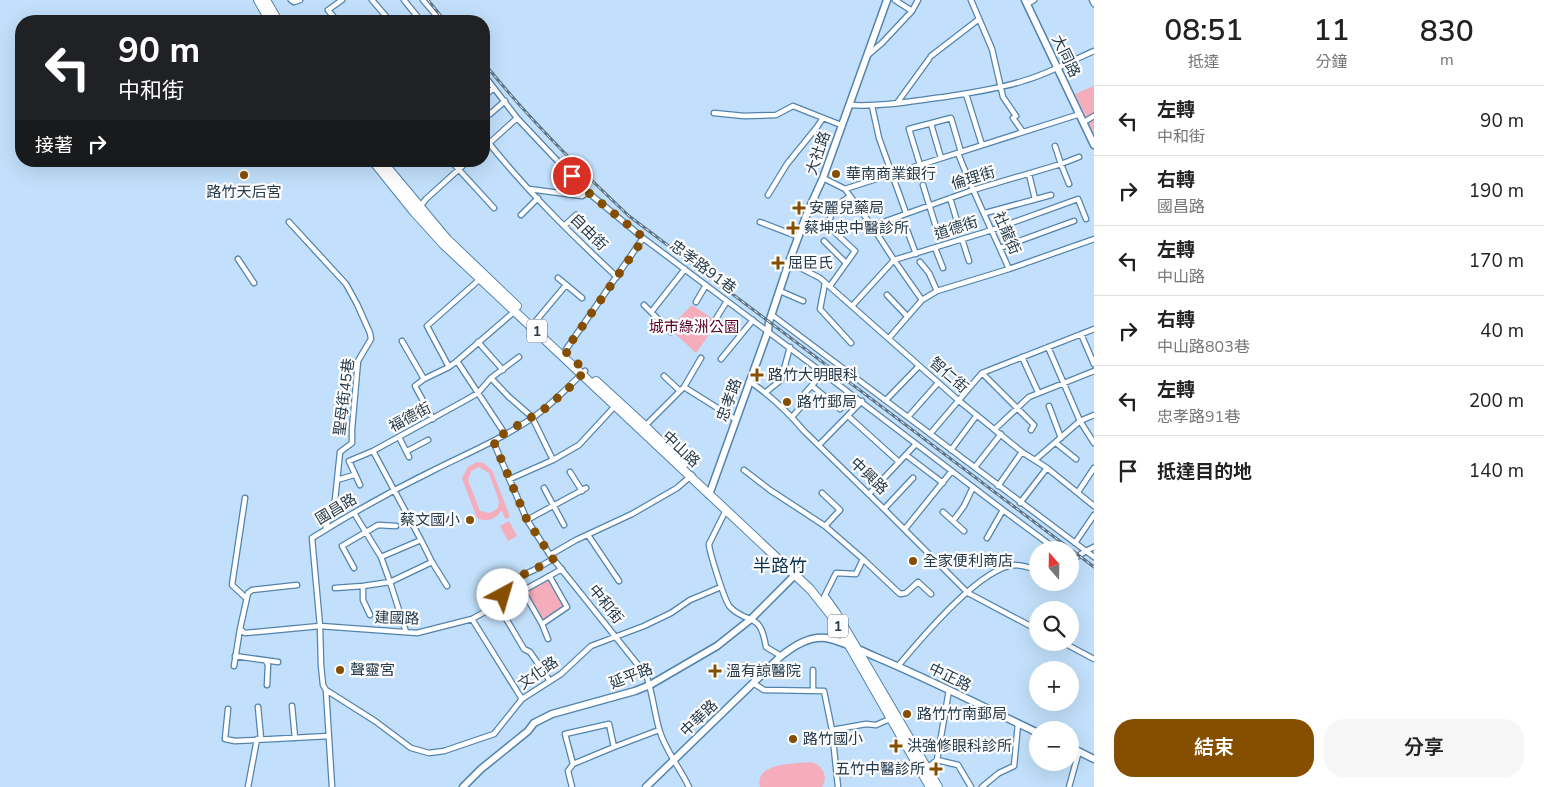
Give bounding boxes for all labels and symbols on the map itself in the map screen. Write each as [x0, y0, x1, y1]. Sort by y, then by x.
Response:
street label: 大同路 [1047, 31, 1085, 81]
street label: 大社路 [801, 128, 835, 178]
pin [551, 155, 593, 197]
street label: 倫理街 [949, 162, 997, 194]
place label: 華南商業銀行 [846, 164, 936, 184]
marker: 華南商業銀行 [830, 168, 842, 180]
marker: 路竹天后宮 [238, 169, 250, 181]
place label: 路竹天后宮 [206, 182, 282, 202]
place label: 安麗兒藥局 [809, 198, 884, 218]
marker: 安麗兒藥局 [793, 202, 805, 214]
street label: 社龍街 [989, 208, 1025, 258]
street label: 自由街 [566, 209, 612, 255]
street label: 道德街 [932, 212, 980, 244]
place label: 蔡坤忠中醫診所 [804, 218, 909, 238]
marker: 蔡坤忠中醫診所 [786, 221, 800, 235]
street label: 忠孝路91巷 [666, 236, 740, 298]
place label: 屈臣氏 [788, 253, 833, 273]
marker: 屈臣氏 [772, 257, 784, 269]
park label: 城市綠洲公園 [649, 317, 739, 337]
road number: 1 [527, 320, 547, 342]
street label: 智仁街 [925, 353, 973, 397]
street label: 聖母街45巷 [329, 357, 359, 437]
place label: 路竹大明眼科 [768, 365, 858, 385]
marker: 路竹大明眼科 [750, 368, 764, 382]
street label: 忠孝路 [712, 375, 746, 425]
place label: 路竹郵局 [797, 392, 857, 412]
marker: 路竹郵局 [781, 396, 793, 408]
street label: 福德街 [385, 398, 435, 436]
street label: 中山路 [658, 426, 704, 472]
street label: 中興路 [846, 453, 892, 499]
street label: 國昌路 [312, 489, 360, 529]
place label: 蔡文國小 [400, 510, 460, 530]
marker: 蔡文國小 [464, 514, 476, 526]
north arrow [1029, 541, 1079, 591]
place label: 全家便利商店 [923, 551, 1013, 571]
district label: 半路竹 [753, 554, 807, 578]
marker: 全家便利商店 [907, 555, 919, 567]
position arrow [476, 568, 528, 620]
street label: 中和街 [584, 580, 628, 628]
street label: 建國路 [374, 607, 420, 629]
road number: 1 [828, 614, 848, 638]
street label: 文化路 [514, 652, 562, 694]
street label: 中正路 [925, 658, 975, 696]
street label: 延平路 [606, 659, 656, 693]
place label: 聲靈宮 [350, 660, 395, 680]
place label: 溫有諒醫院 [726, 661, 801, 681]
marker: 聲靈宮 [334, 664, 346, 676]
marker: 溫有諒醫院 [708, 664, 722, 678]
street label: 中華路 [676, 695, 722, 741]
place label: 路竹竹南郵局 [917, 704, 1007, 724]
marker: 路竹竹南郵局 [901, 708, 913, 720]
place label: 路竹國小 [803, 729, 863, 749]
marker: 路竹國小 [787, 733, 799, 745]
place label: 洪強修眼科診所 [907, 736, 1012, 756]
marker: 洪強修眼科診所 [889, 739, 903, 753]
place label: 五竹中醫診所 [835, 759, 925, 779]
marker: 五竹中醫診所 [929, 762, 943, 776]

